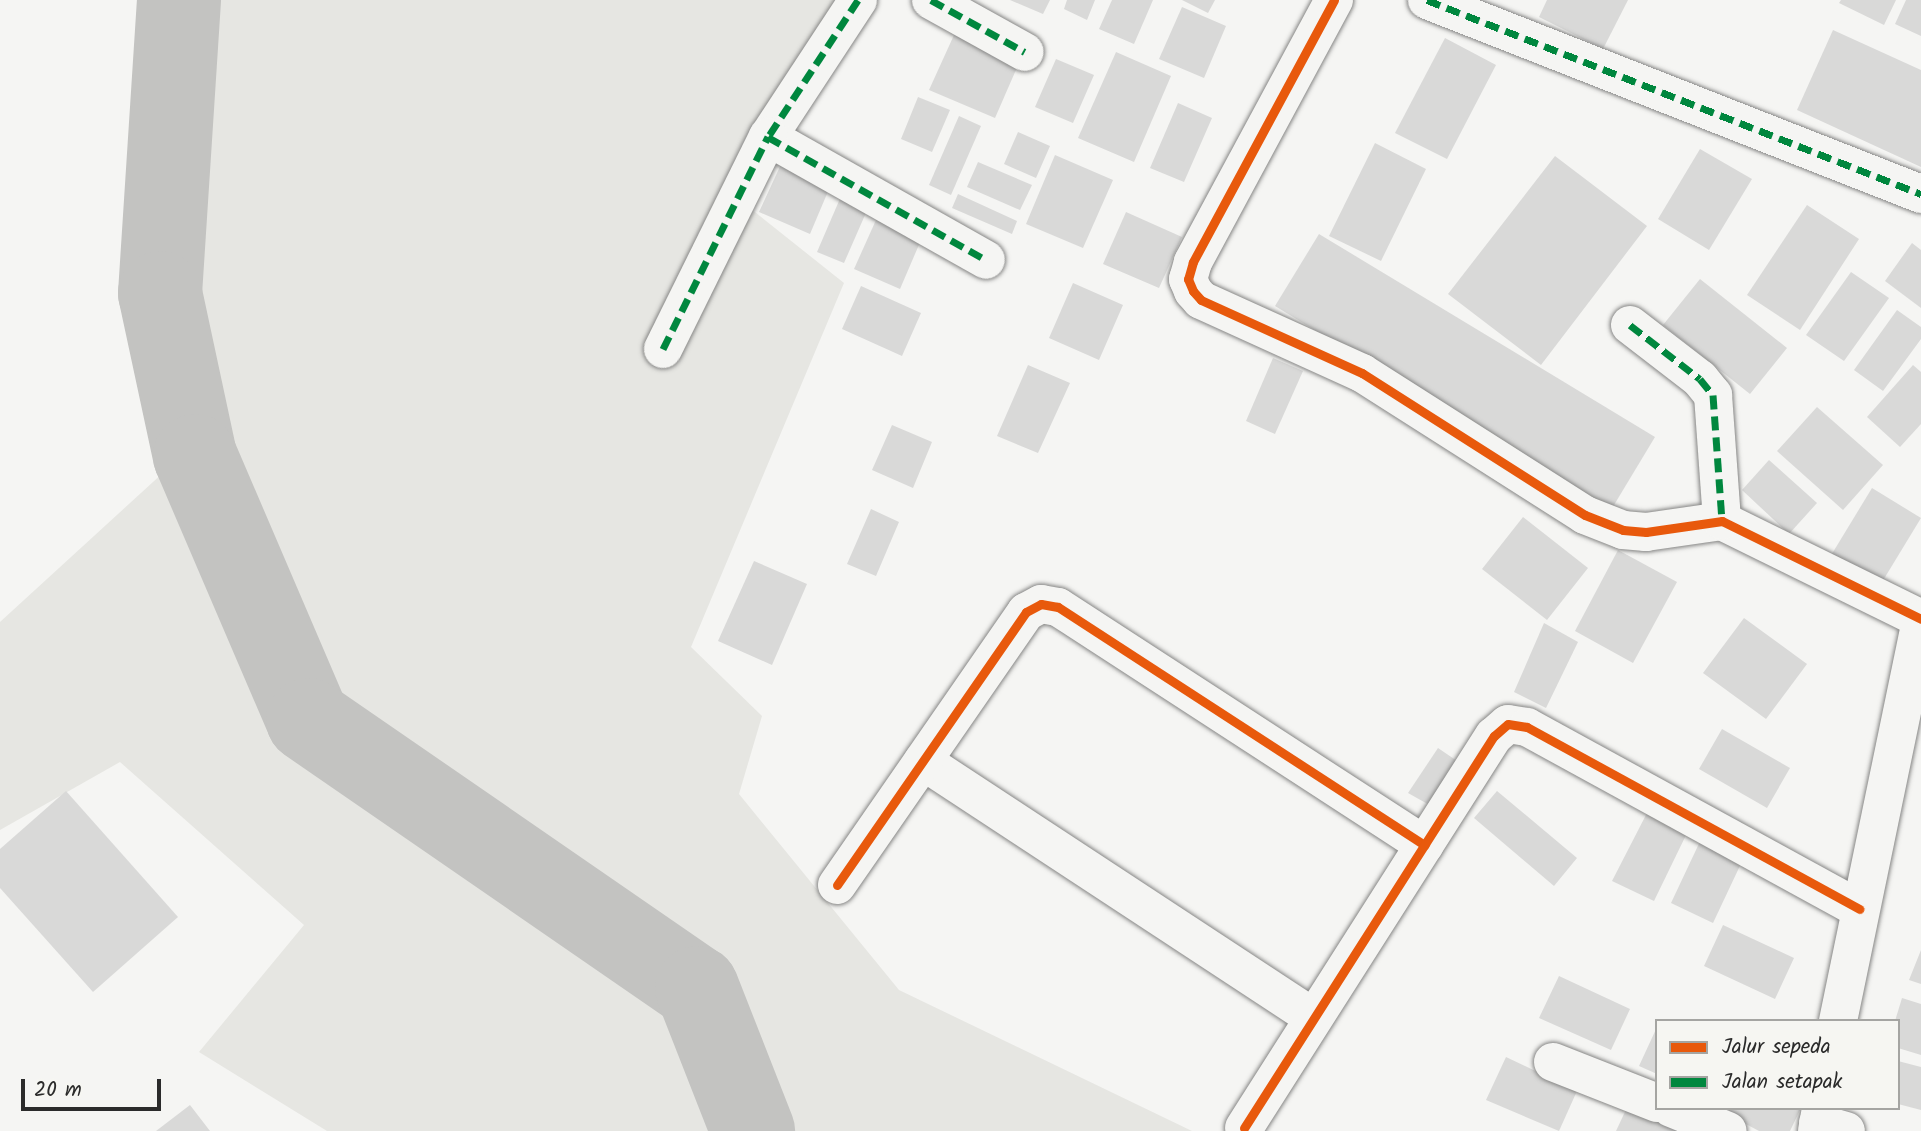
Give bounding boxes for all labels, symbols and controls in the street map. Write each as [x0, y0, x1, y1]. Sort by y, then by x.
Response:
legend [1655, 1019, 1900, 1110]
text: Jalur sepeda [1722, 1031, 1831, 1064]
scale bar [24, 1064, 164, 1108]
text: Jalan setapak [1722, 1066, 1842, 1099]
text: 20 m [34, 1074, 82, 1107]

